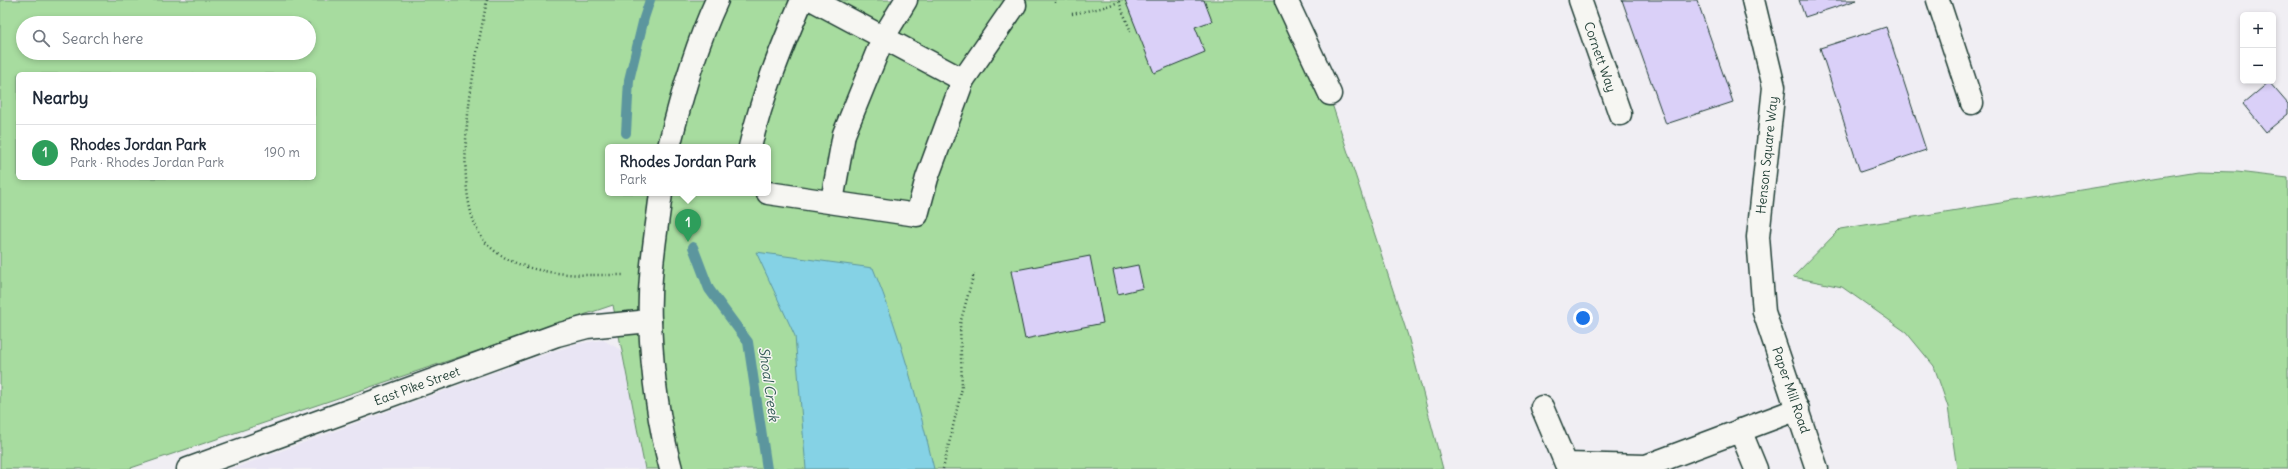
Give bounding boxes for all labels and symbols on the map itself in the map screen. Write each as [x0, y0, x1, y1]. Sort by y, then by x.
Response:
street label: Cornett Way [1580, 19, 1620, 95]
street label: Henson Square Way [1752, 95, 1782, 215]
pin: 1 [675, 209, 701, 242]
your location [1573, 308, 1593, 328]
street label: Paper Mill Road [1768, 344, 1814, 436]
water label: Shoal Creek [755, 346, 783, 423]
street label: East Pike Street [372, 362, 463, 409]

